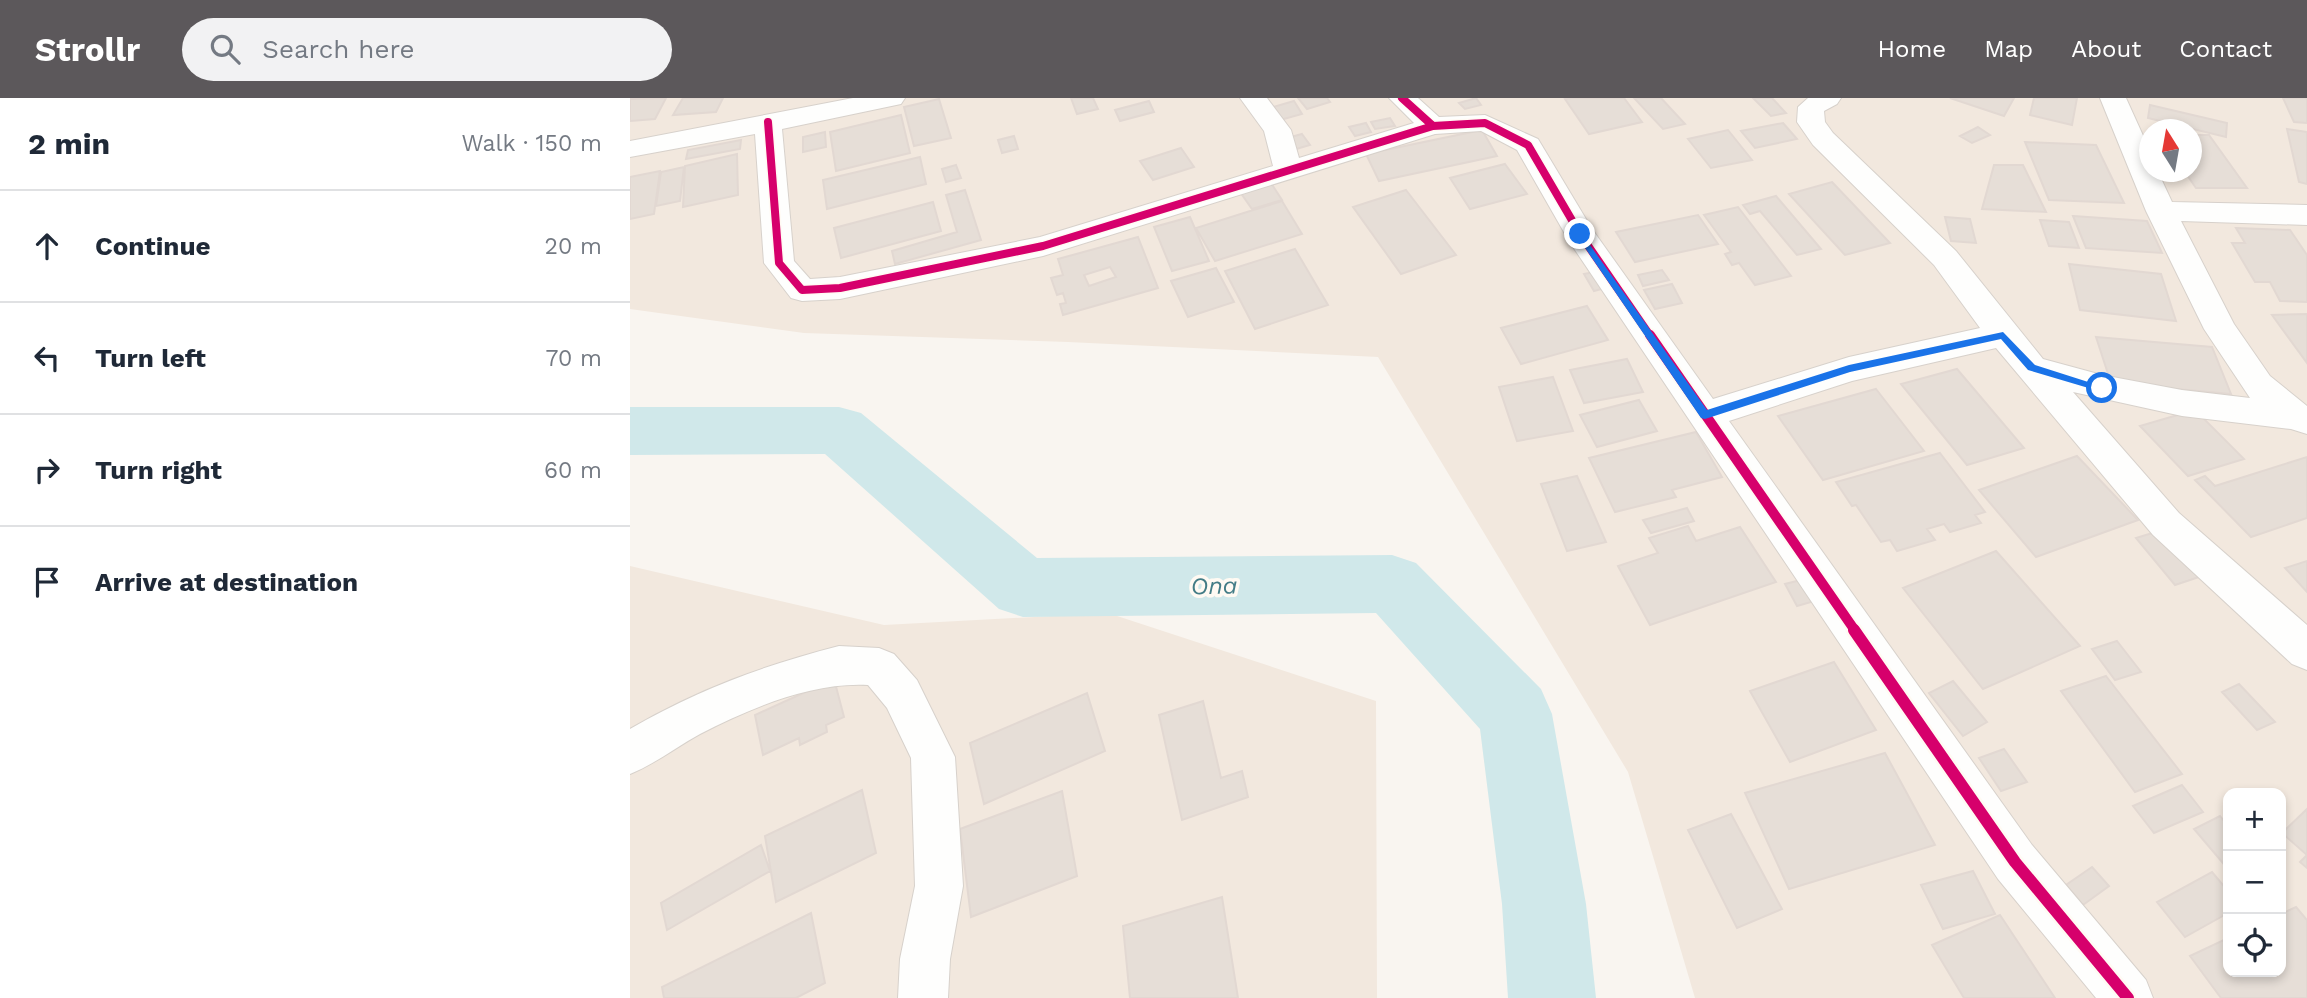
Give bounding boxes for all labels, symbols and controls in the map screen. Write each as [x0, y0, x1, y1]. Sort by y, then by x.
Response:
search box [182, 18, 672, 81]
text: Strollr [35, 30, 140, 69]
icon: search [206, 30, 244, 68]
text: Search here [262, 34, 415, 64]
text: Home [1878, 35, 1946, 63]
text: Map [1984, 35, 2033, 63]
text: About [2071, 35, 2141, 63]
text: Contact [2179, 35, 2272, 63]
north arrow [2139, 119, 2202, 182]
text: 2 min [28, 126, 110, 161]
text: Walk · 150 m [461, 130, 602, 157]
route end [1564, 218, 1595, 249]
icon: ahead [28, 227, 66, 265]
text: Continue [95, 231, 211, 261]
text: 20 m [545, 233, 602, 260]
icon: left [28, 339, 66, 377]
text: Turn left [95, 343, 206, 373]
text: 70 m [545, 345, 602, 372]
route start [2086, 372, 2117, 403]
icon: right [28, 451, 66, 489]
text: Turn right [95, 455, 222, 485]
text: 60 m [544, 457, 602, 484]
icon: arrive [28, 563, 66, 601]
text: Arrive at destination [95, 567, 358, 597]
water label: Ona [1190, 572, 1238, 600]
map controls [2223, 788, 2286, 977]
button: + [2223, 788, 2286, 851]
button: − [2223, 851, 2286, 914]
button: locate [2223, 914, 2286, 977]

